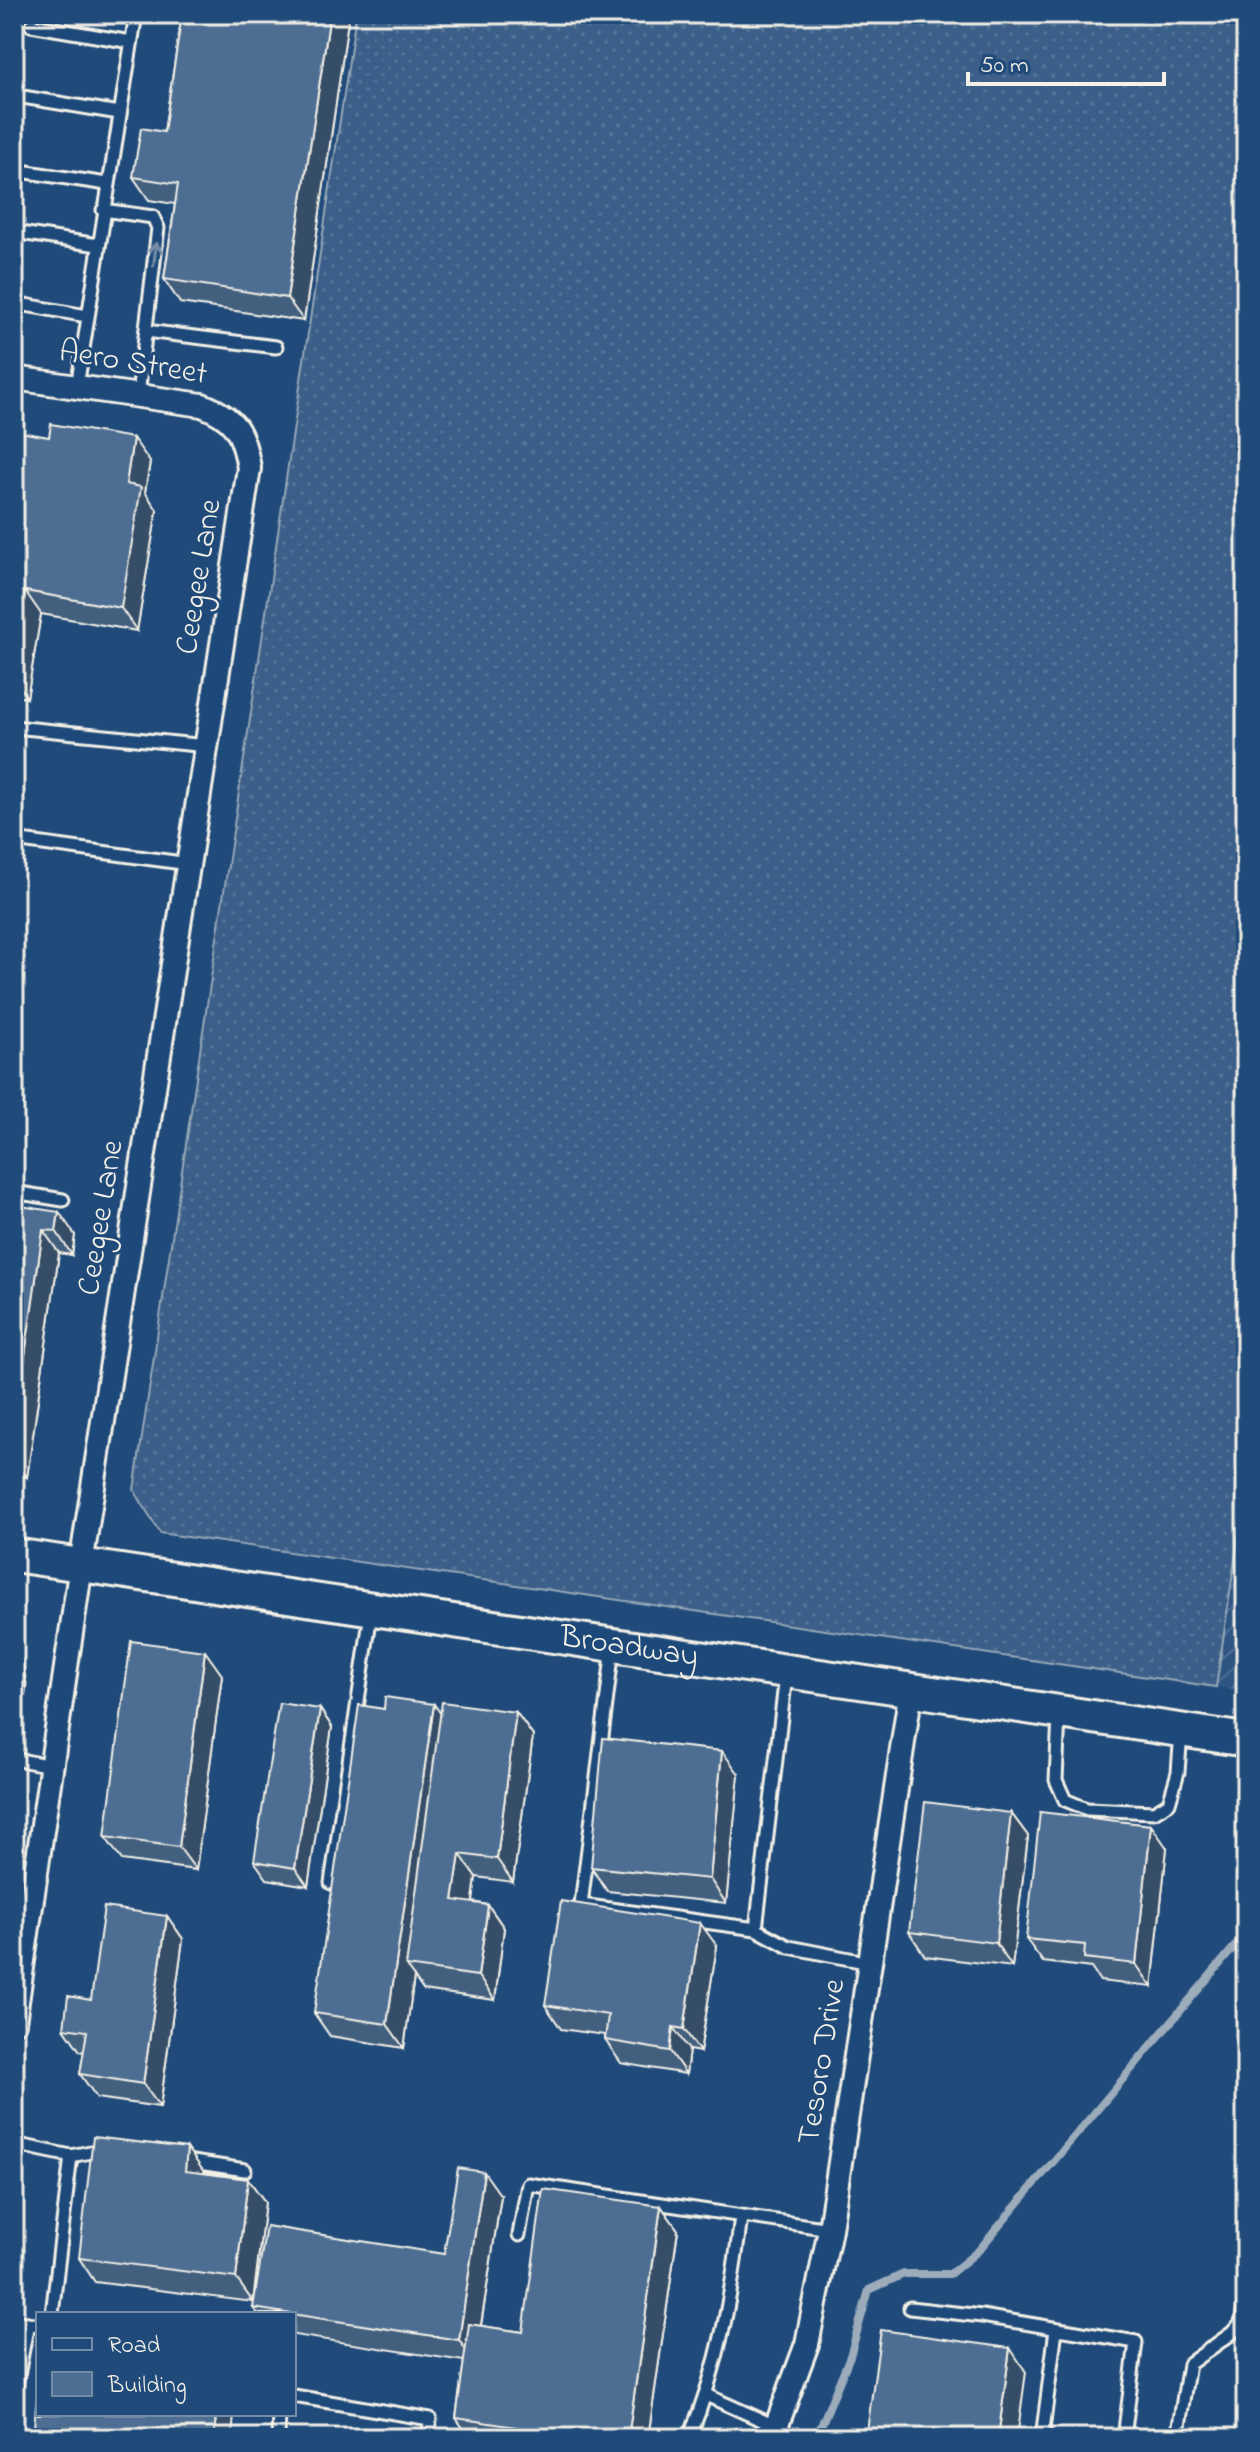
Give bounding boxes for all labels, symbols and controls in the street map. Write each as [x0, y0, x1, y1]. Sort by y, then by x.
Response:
scale bar [968, 36, 1164, 86]
text: 50 m [980, 49, 1029, 84]
one-way arrow [148, 242, 163, 267]
street label: Aero Street [56, 329, 211, 399]
street label: Ceegee Lane [165, 495, 236, 658]
street label: Ceegee Lane [67, 1136, 138, 1299]
street label: Broadway [556, 1614, 702, 1681]
street label: Tesoro Drive [787, 1975, 859, 2148]
legend [36, 2312, 296, 2416]
text: Road [108, 2329, 161, 2364]
text: Building [107, 2369, 187, 2404]

